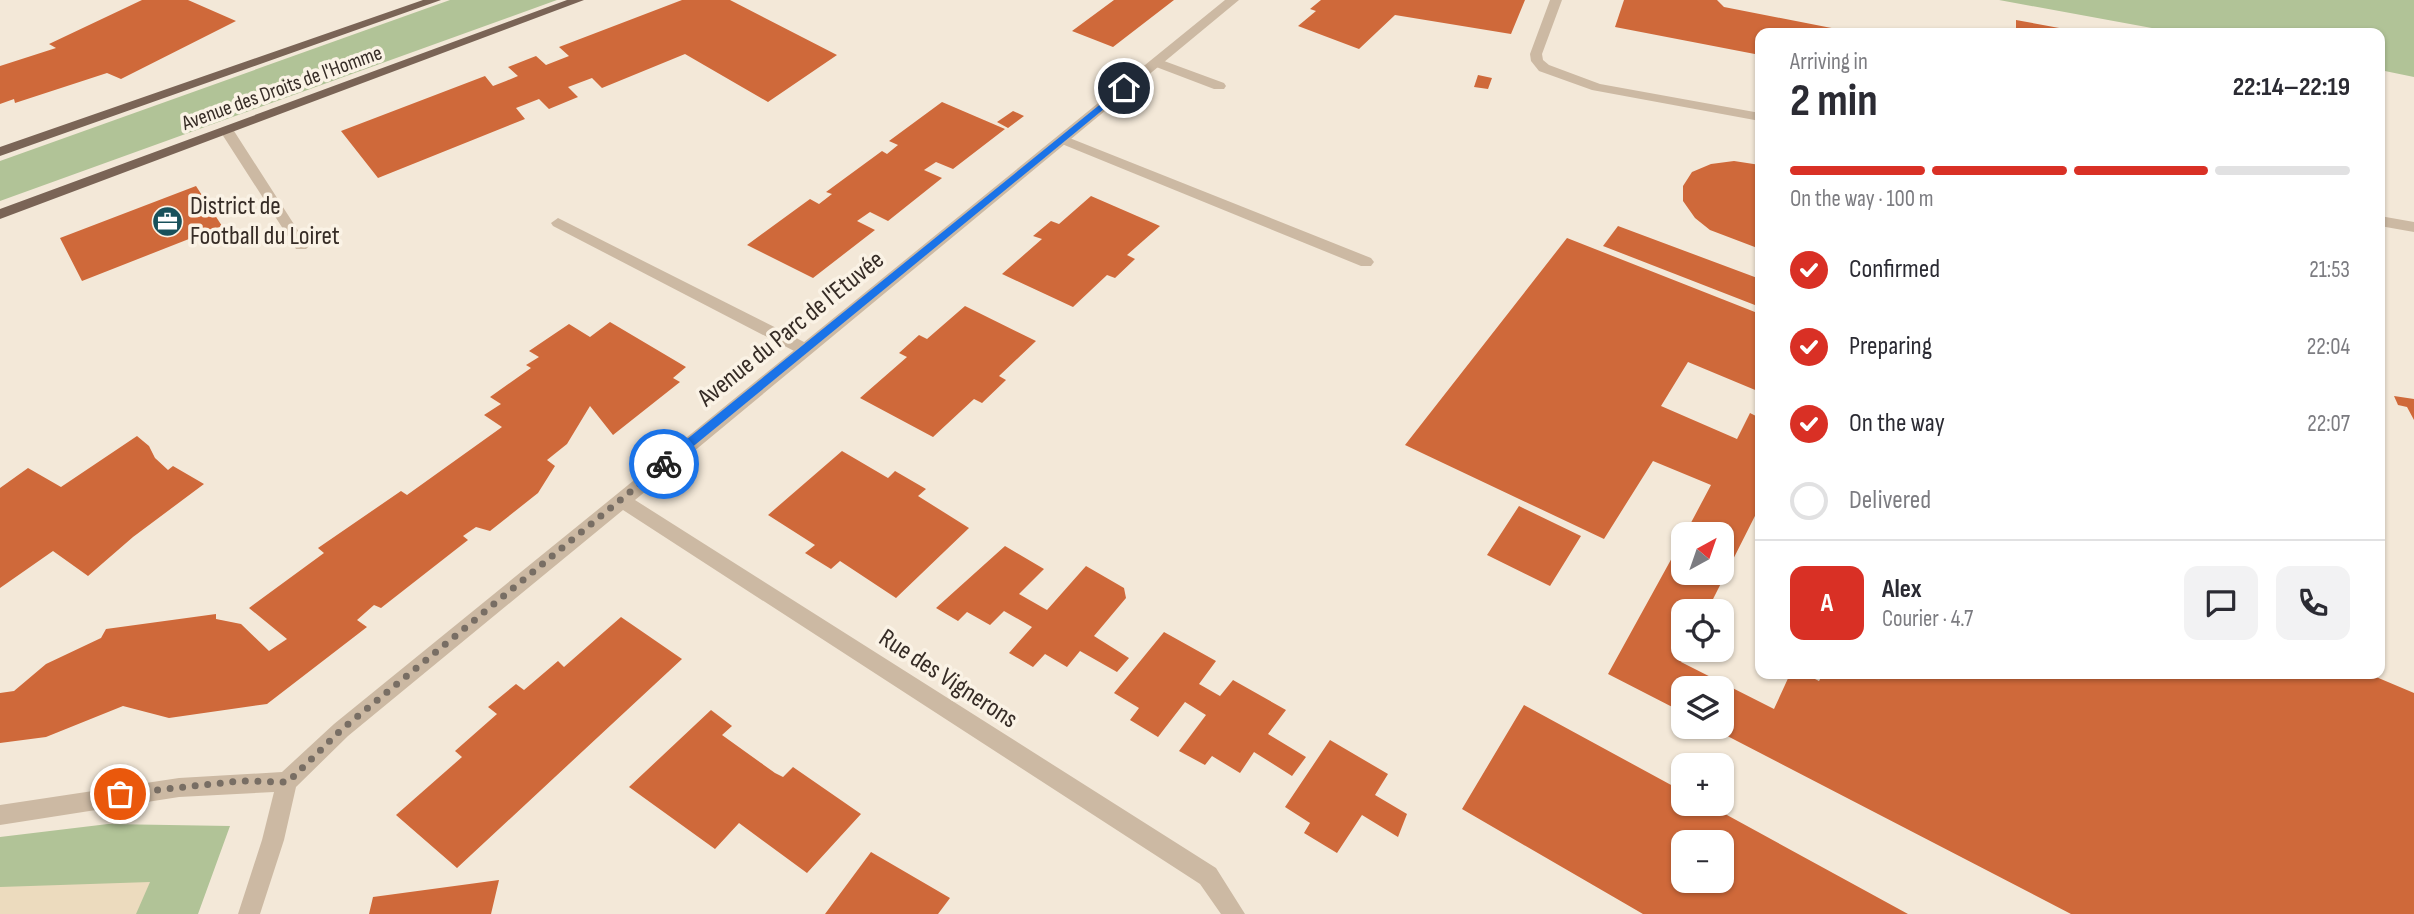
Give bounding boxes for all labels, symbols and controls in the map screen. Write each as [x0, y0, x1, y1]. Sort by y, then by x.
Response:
street label: Avenue des Droits de l'Homme [178, 40, 385, 136]
text: Arriving in [1790, 48, 1868, 76]
pin [1094, 58, 1154, 118]
icon: home [1105, 69, 1143, 107]
text: 22:14–22:19 [2233, 72, 2350, 103]
text: 2 min [1790, 74, 1878, 129]
text: On the way · 100 m [1790, 185, 1934, 213]
place label: District de Football du Loiret [190, 191, 340, 252]
office icon: District de Football du Loiret [150, 204, 184, 238]
street label: Avenue du Parc de l'Etuvée [691, 244, 890, 414]
icon: check [1790, 251, 1828, 289]
text: Confirmed [1849, 254, 1940, 285]
text: 21:53 [2309, 256, 2350, 284]
icon: check [1790, 328, 1828, 366]
text: Preparing [1849, 331, 1932, 362]
text: 22:04 [2307, 333, 2350, 361]
icon: check [1790, 405, 1828, 443]
text: On the way [1849, 408, 1945, 439]
text: 22:07 [2307, 410, 2350, 438]
courier [629, 429, 699, 499]
icon: bike [645, 445, 683, 483]
text: Delivered [1849, 485, 1931, 516]
north arrow [1671, 522, 1734, 584]
map controls [1671, 522, 1734, 893]
button: chat [2184, 566, 2258, 640]
button: phone [2276, 566, 2350, 640]
text: Alex [1882, 574, 1922, 605]
text: A [1821, 588, 1833, 619]
button: locate [1671, 599, 1734, 662]
text: Courier · 4.7 [1882, 605, 1973, 633]
street label: Rue des Vignerons [873, 623, 1023, 735]
button: layers [1671, 676, 1734, 739]
button: + [1671, 753, 1734, 816]
pin [90, 764, 150, 824]
icon: bag [101, 775, 139, 813]
button: − [1671, 830, 1734, 893]

